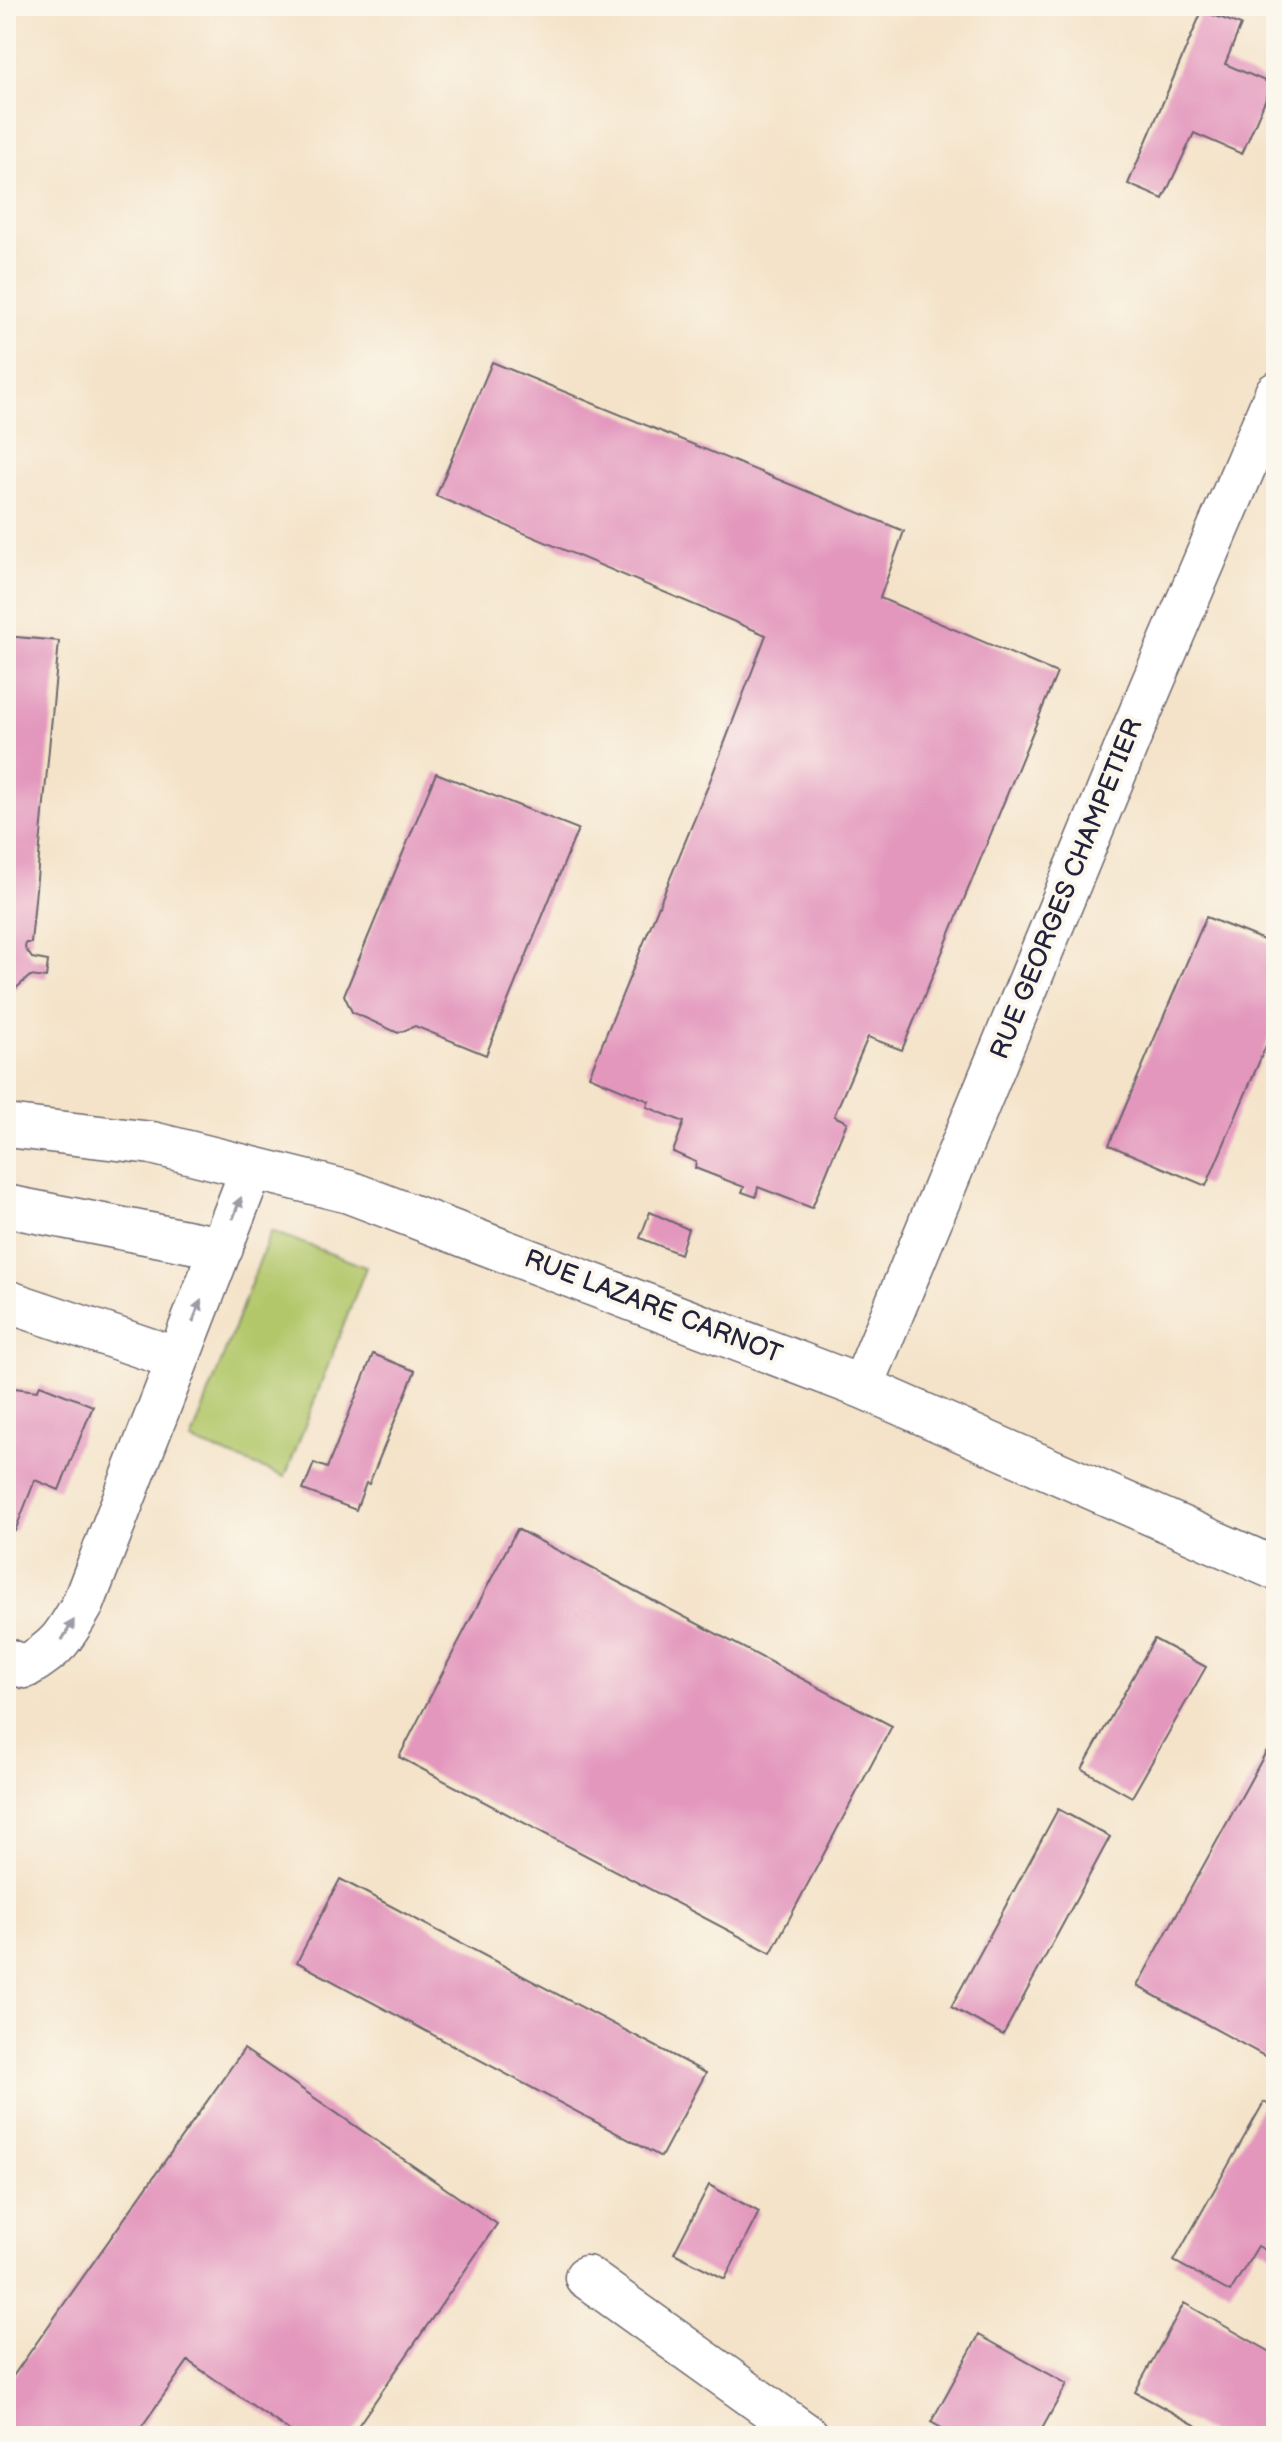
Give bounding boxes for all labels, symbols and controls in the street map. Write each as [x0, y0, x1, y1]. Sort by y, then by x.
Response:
street label: RUE GEORGES CHAMPETIER [984, 714, 1150, 1064]
one-way arrow [231, 1196, 244, 1220]
street label: RUE LAZARE CARNOT [520, 1244, 787, 1371]
one-way arrow [191, 1299, 204, 1323]
one-way arrow [61, 1619, 75, 1641]

